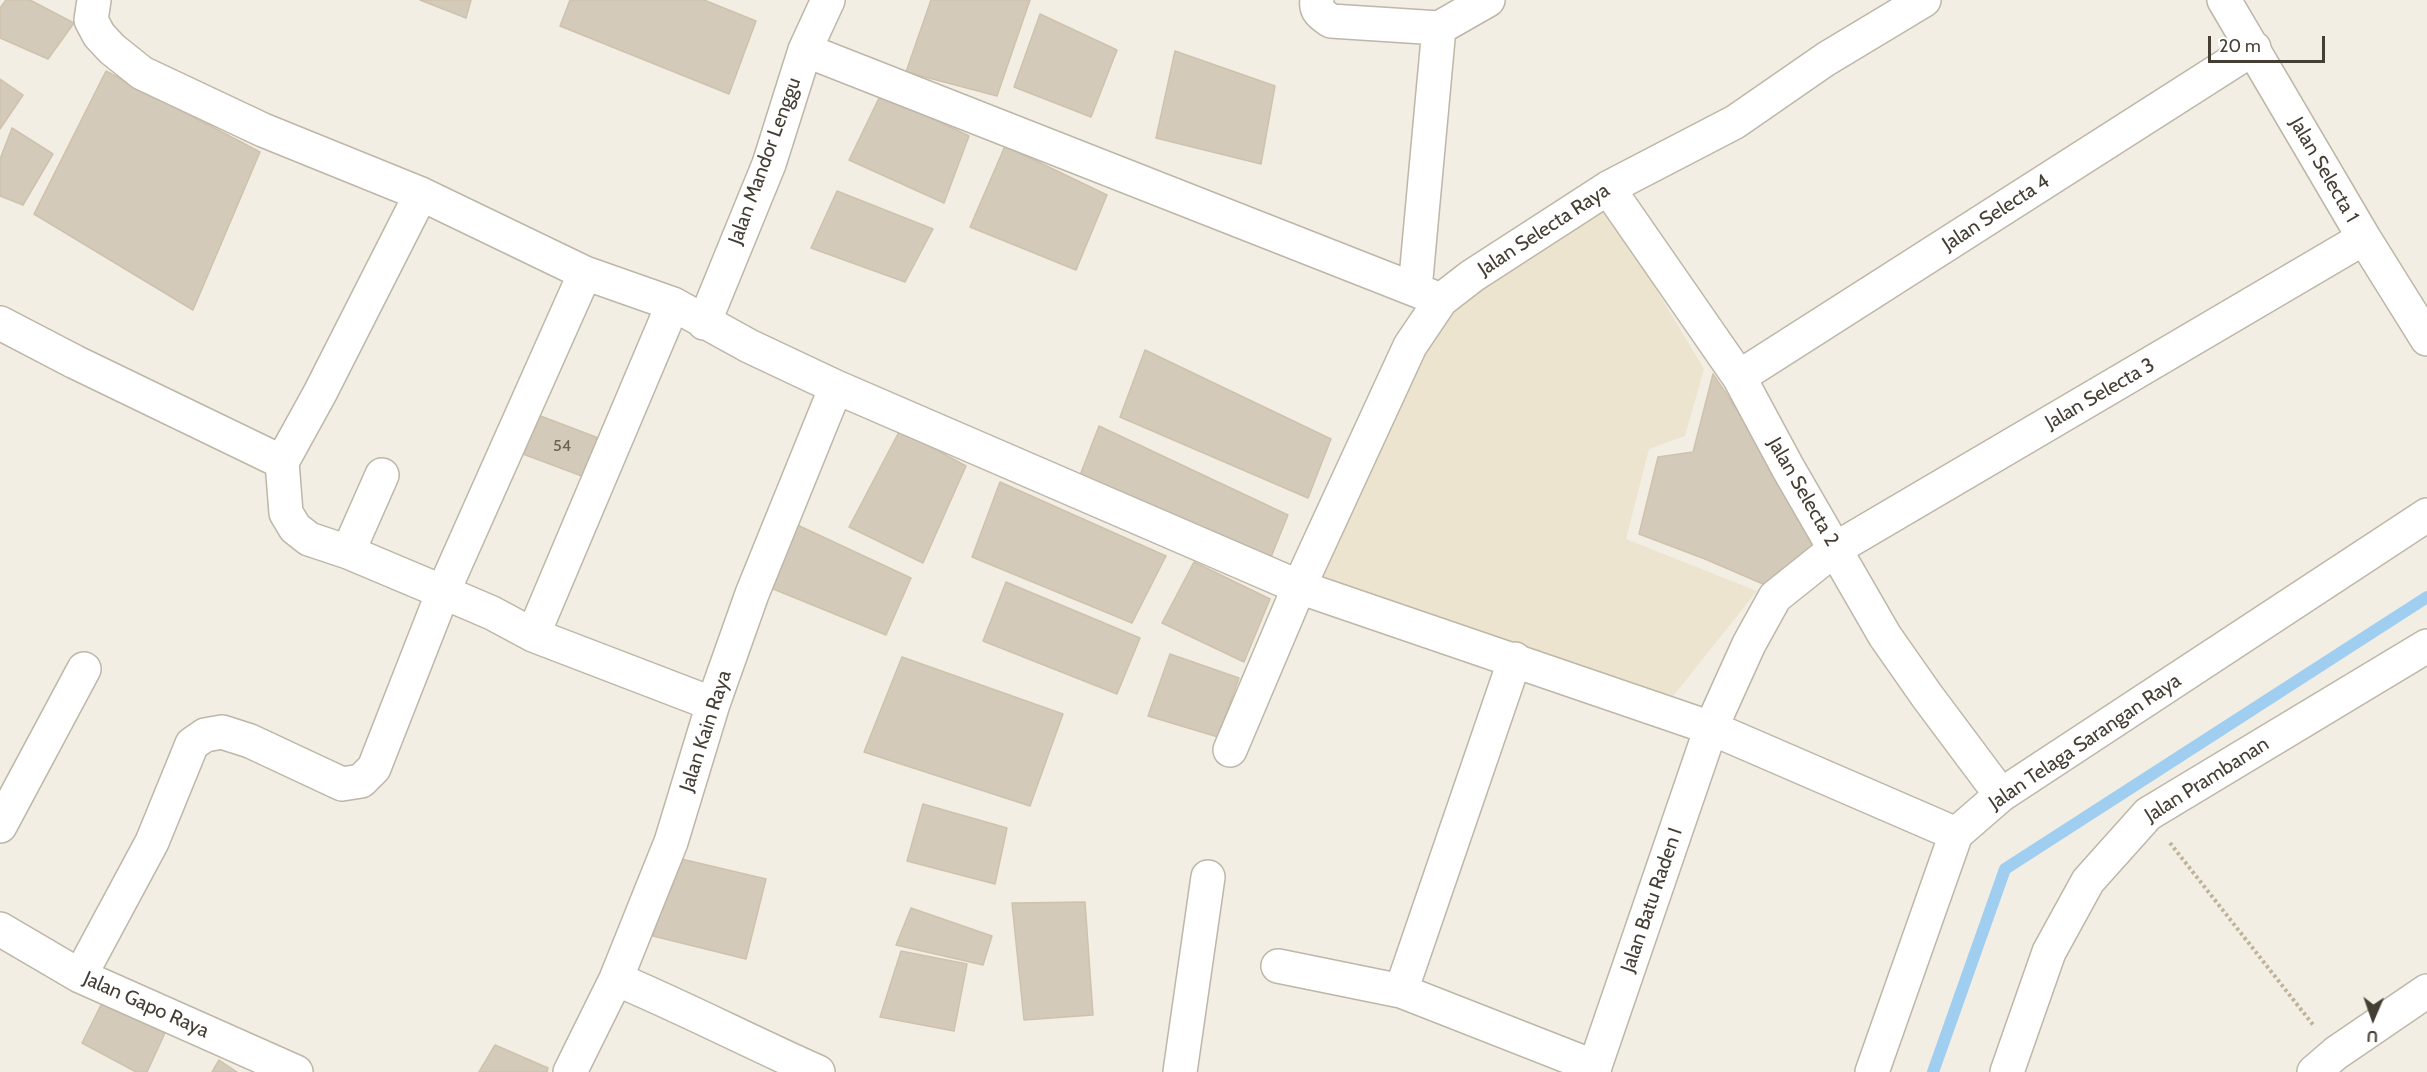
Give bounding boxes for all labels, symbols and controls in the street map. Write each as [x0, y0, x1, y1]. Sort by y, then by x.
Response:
scale bar [2211, 24, 2328, 62]
text: 20 m [2219, 35, 2261, 57]
street label: Jalan Mandor Lenggu [724, 74, 806, 248]
street label: Jalan Selecta 1 [2284, 113, 2364, 227]
street label: Jalan Selecta 4 [1938, 170, 2054, 256]
street label: Jalan Selecta Raya [1474, 179, 1614, 281]
street label: Jalan Selecta 3 [2041, 353, 2159, 435]
street label: Jalan Selecta 2 [1762, 433, 1844, 551]
house number: 54 [553, 436, 571, 456]
street label: Jalan Kain Raya [675, 667, 737, 795]
street label: Jalan Telaga Sarangan Raya [1984, 669, 2186, 815]
street label: Jalan Prambanan [2141, 732, 2273, 828]
street label: Jalan Batu Raden I [1616, 825, 1688, 975]
street label: Jalan Gapo Raya [79, 967, 213, 1043]
north arrow [2343, 988, 2403, 1048]
text: U [2366, 1027, 2378, 1046]

